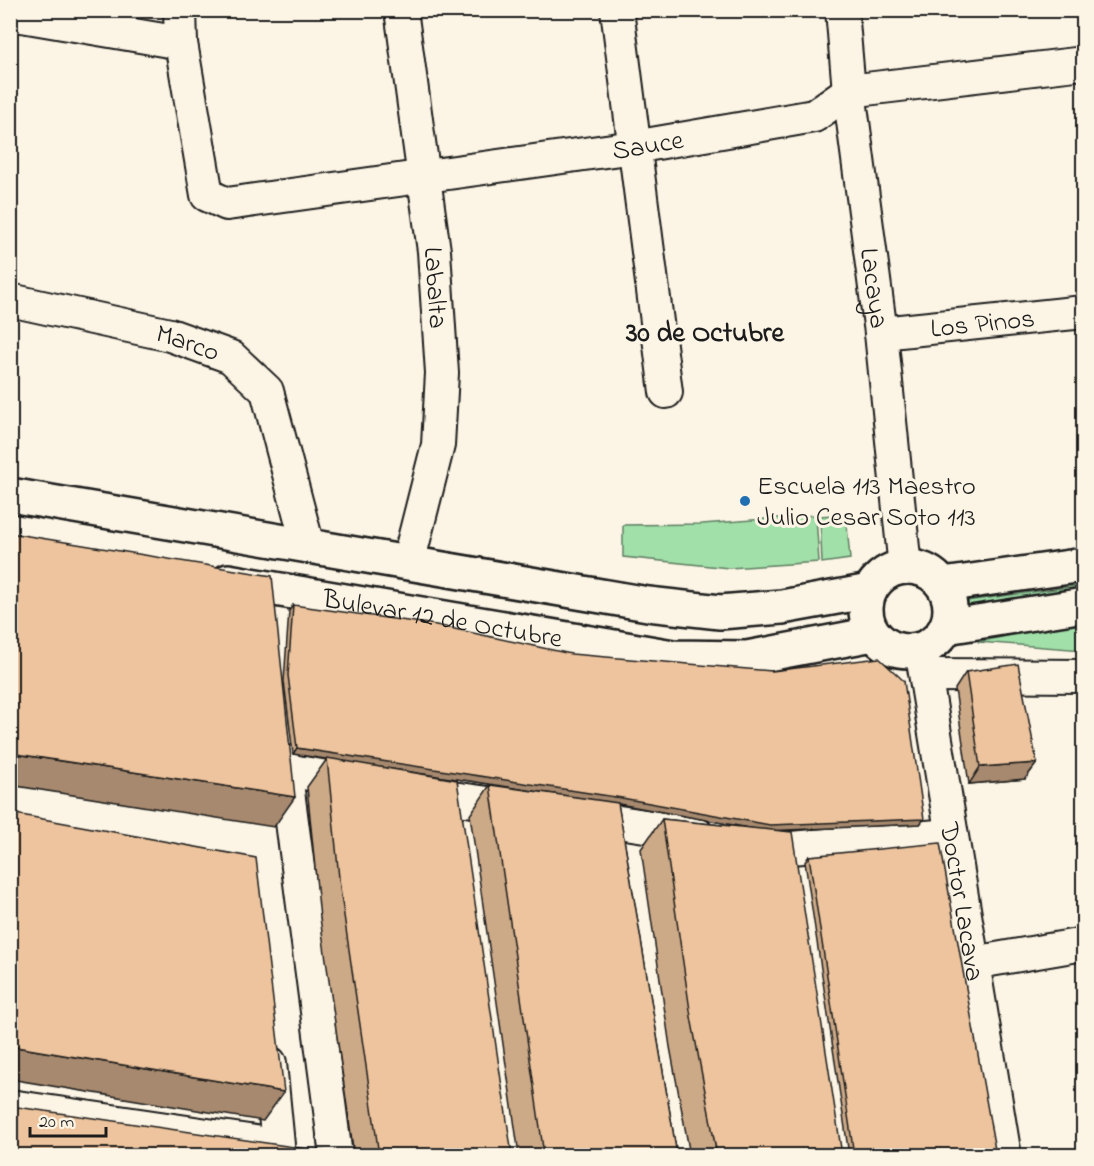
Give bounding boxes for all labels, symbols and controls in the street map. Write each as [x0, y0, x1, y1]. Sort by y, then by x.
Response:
street label: Sauce [610, 122, 687, 172]
street label: Labalta [412, 246, 456, 330]
street label: Lacaya [848, 246, 897, 331]
street label: Los Pinos [929, 300, 1037, 350]
district label: 30 de Octubre [625, 314, 786, 355]
street label: Marco [152, 316, 225, 373]
place label: Escuela 113 Maestro Julio Cesar Soto 113 [757, 468, 976, 538]
marker: Escuela 113 Maestro Julio Cesar Soto 113 [738, 494, 752, 508]
street label: Bulevar 12 de Octubre [319, 580, 566, 660]
street label: Doctor Lacava [928, 819, 993, 984]
scale bar [30, 1100, 106, 1138]
text: 20 m [39, 1110, 74, 1136]

